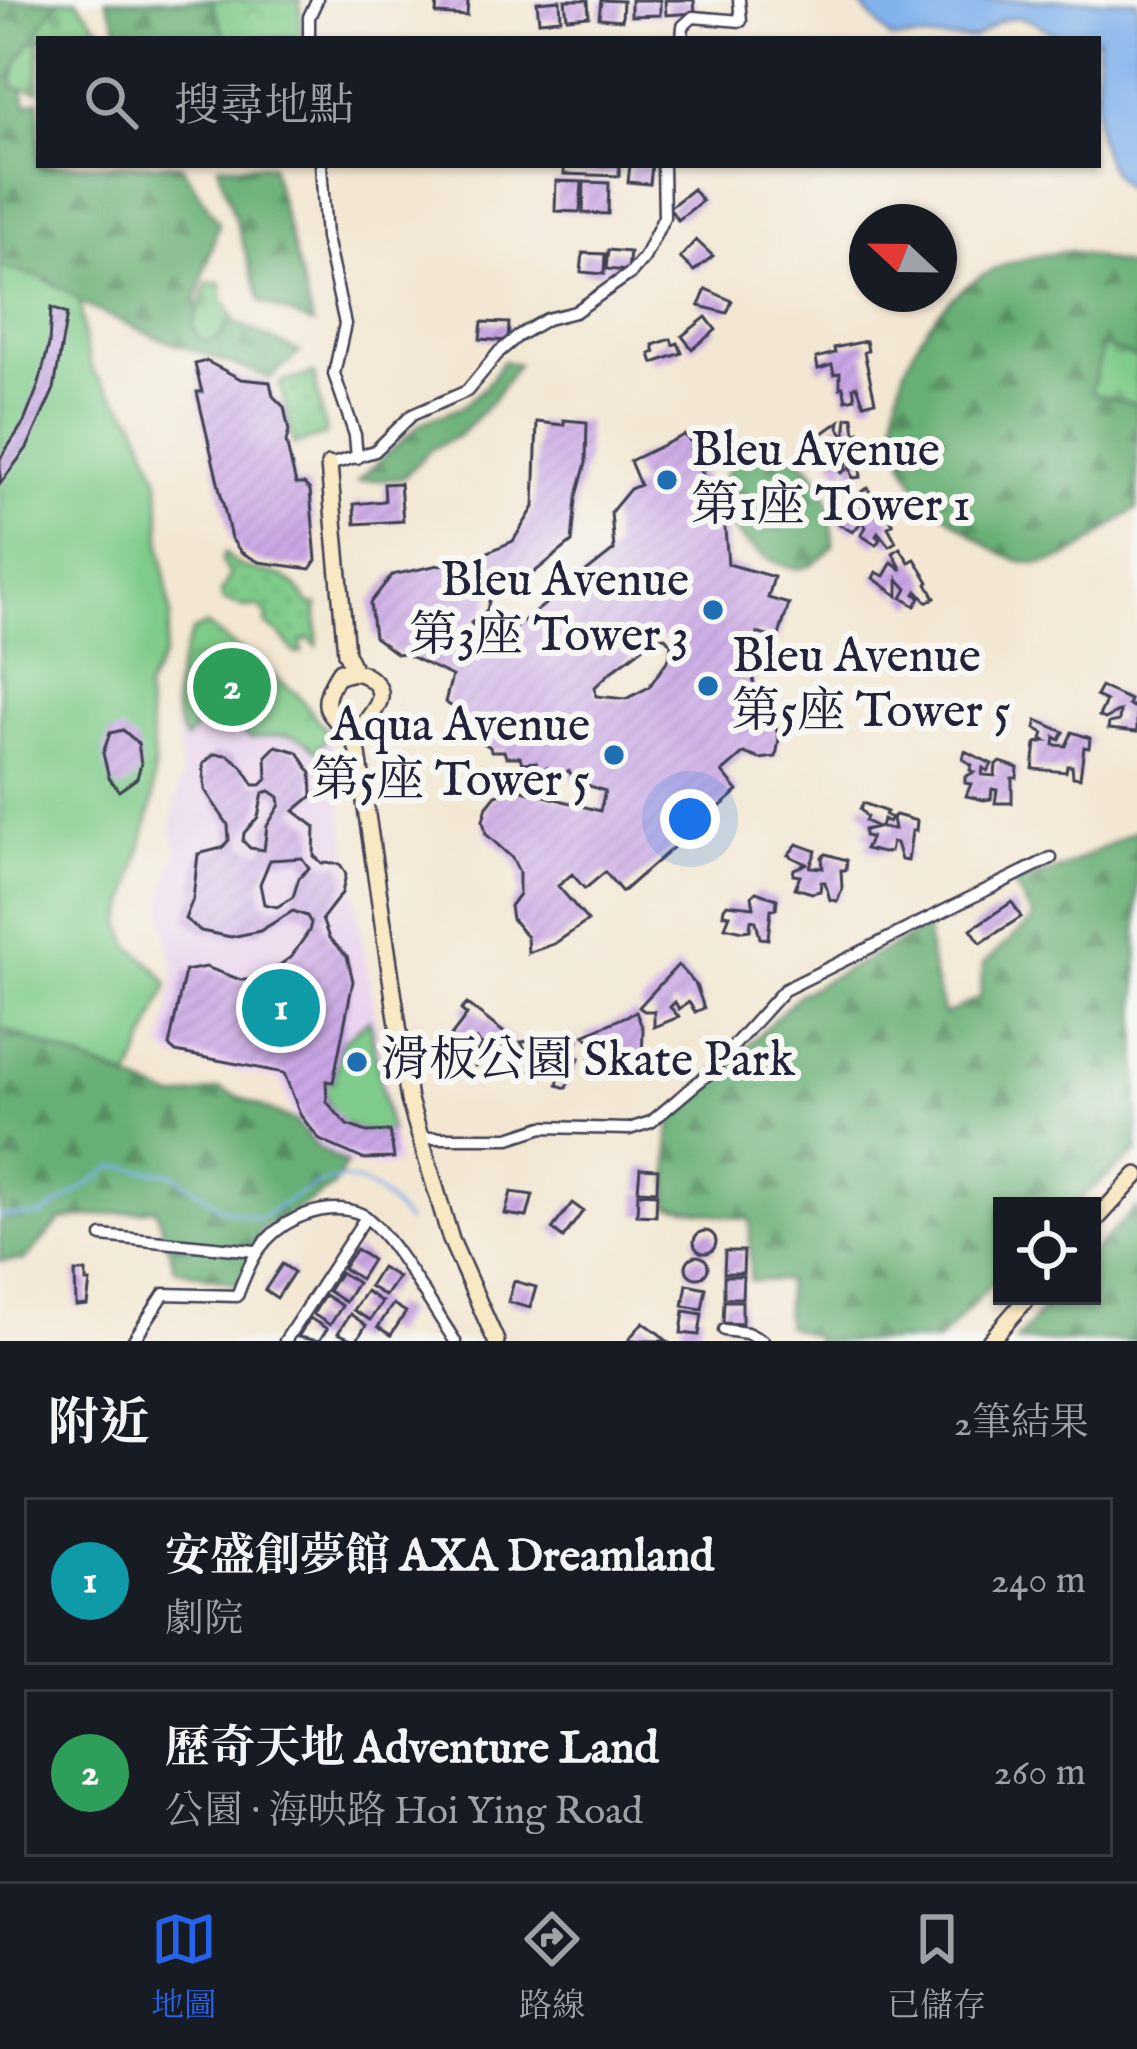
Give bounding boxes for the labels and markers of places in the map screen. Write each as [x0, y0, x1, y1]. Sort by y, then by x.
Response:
place label: Bleu Avenue 第1座 Tower 1 [691, 422, 971, 537]
marker: Bleu Avenue 第1座 Tower 1 [654, 467, 680, 493]
place label: Bleu Avenue 第3座 Tower 3 [409, 552, 689, 667]
marker: Bleu Avenue 第3座 Tower 3 [700, 597, 726, 623]
place label: Bleu Avenue 第5座 Tower 5 [732, 628, 1011, 743]
pin: 2 [193, 642, 271, 732]
marker: Bleu Avenue 第5座 Tower 5 [695, 673, 721, 699]
place label: Aqua Avenue 第5座 Tower 5 [311, 697, 590, 812]
marker: Aqua Avenue 第5座 Tower 5 [601, 742, 627, 768]
pin: 1 [242, 963, 320, 1053]
place label: 滑板公園 Skate Park [381, 1032, 795, 1092]
marker: 滑板公園 Skate Park [344, 1049, 370, 1075]

